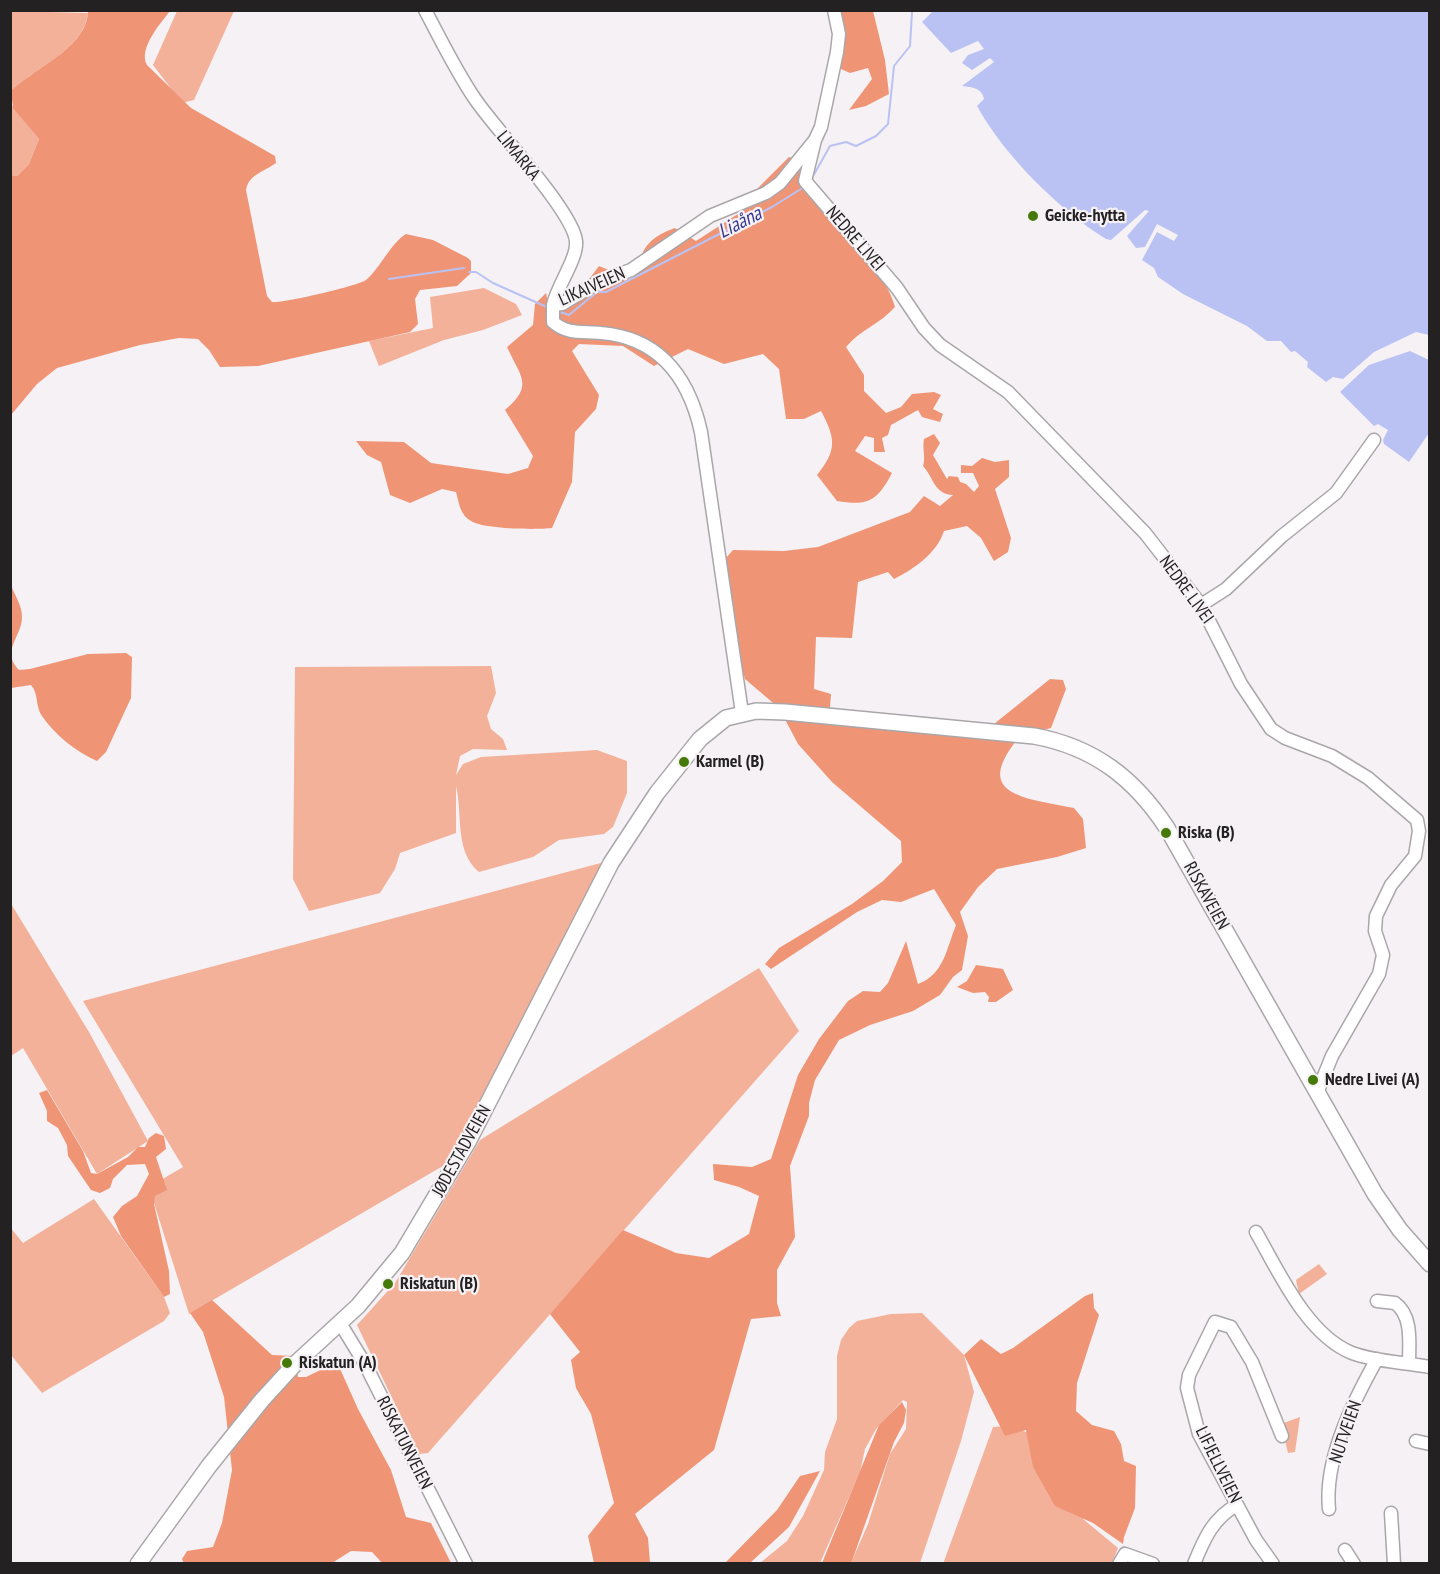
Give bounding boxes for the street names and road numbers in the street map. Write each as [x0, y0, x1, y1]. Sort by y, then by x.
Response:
street label: LIMARKA [492, 127, 544, 185]
street label: NEDRE LIVEI [821, 202, 889, 276]
street label: LIKAIVEIEN [555, 263, 629, 311]
street label: NEDRE LIVEI [1154, 552, 1218, 628]
street label: RISKAVEIEN [1179, 858, 1233, 934]
street label: JØDESTADVEIEN [428, 1101, 496, 1201]
street label: RISKATUNVEIEN [371, 1393, 437, 1493]
street label: NUTVEIEN [1325, 1398, 1367, 1466]
street label: LIFJELLVEIEN [1190, 1423, 1246, 1507]

